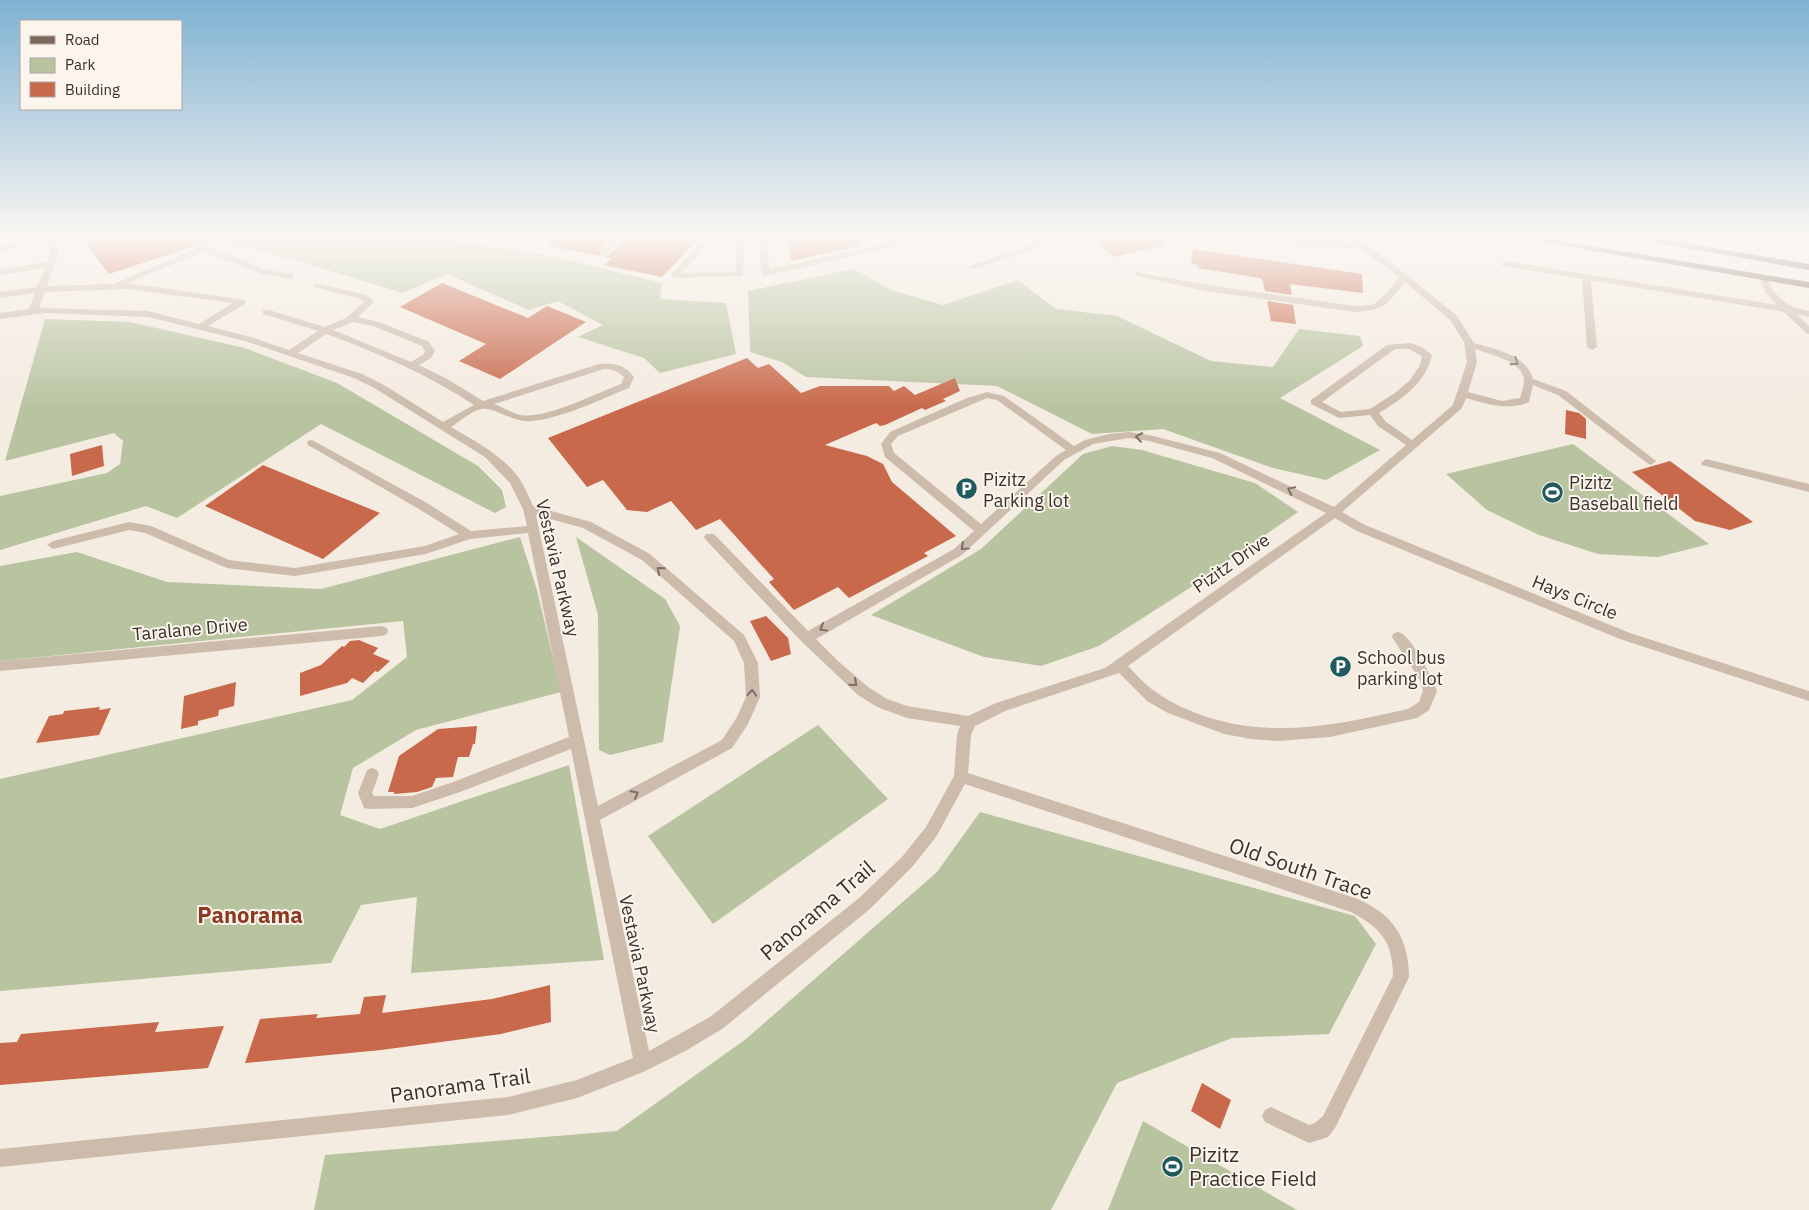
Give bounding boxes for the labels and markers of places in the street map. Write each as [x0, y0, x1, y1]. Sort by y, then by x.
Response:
place label: Pizitz Parking lot [983, 468, 1069, 512]
place label: Pizitz Baseball field [1569, 471, 1678, 515]
parking icon: Pizitz Parking lot [955, 477, 979, 501]
sports icon: Pizitz Baseball field [1541, 480, 1565, 504]
place label: School bus parking lot [1357, 646, 1445, 690]
parking icon: School bus parking lot [1329, 655, 1353, 679]
place label: Pizitz Practice Field [1189, 1140, 1317, 1192]
sports icon: Pizitz Practice Field [1161, 1154, 1185, 1178]

